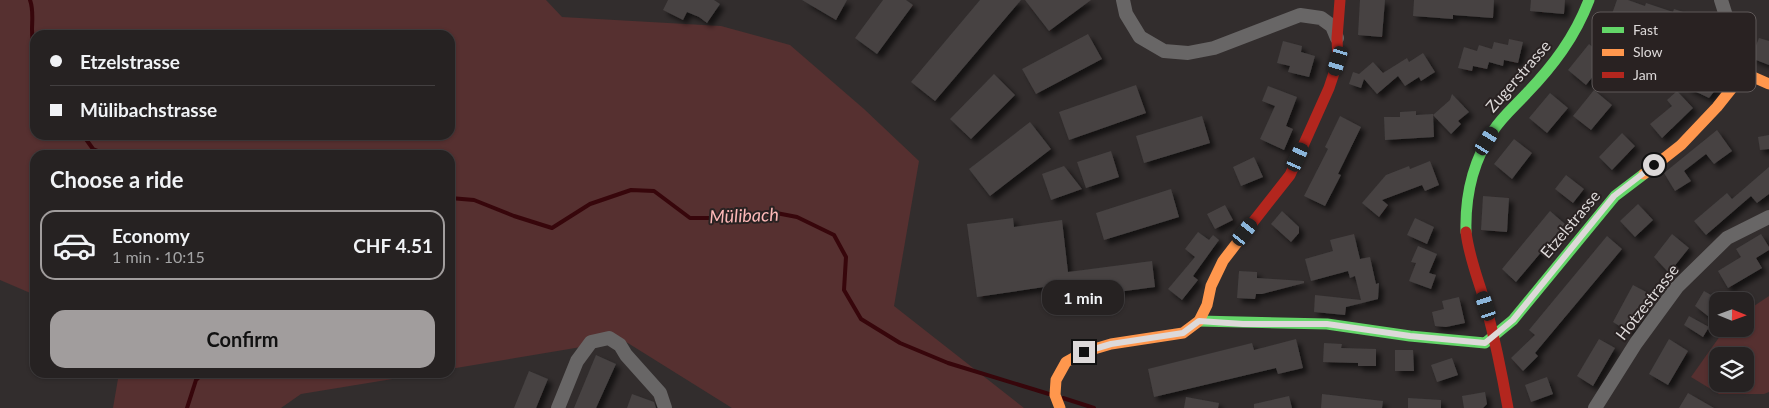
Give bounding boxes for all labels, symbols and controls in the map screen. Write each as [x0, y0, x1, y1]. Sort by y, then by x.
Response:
legend [1592, 12, 1756, 92]
text: Fast [1633, 21, 1658, 38]
street label: Zugerstrasse [1481, 36, 1554, 116]
text: Slow [1633, 43, 1663, 60]
car [1326, 44, 1349, 78]
text: Etzelstrasse [80, 50, 180, 73]
text: Jam [1633, 66, 1657, 83]
text: Mülibachstrasse [80, 98, 217, 121]
car [1472, 124, 1501, 158]
car [1285, 140, 1310, 174]
route start [1643, 154, 1665, 176]
text: Choose a ride [50, 166, 184, 193]
street label: Etzelstrasse [1536, 186, 1603, 261]
water label: Mülibach [709, 203, 779, 227]
car [1229, 216, 1260, 248]
icon: car [52, 223, 97, 268]
text: Economy [112, 224, 190, 247]
text: CHF 4.51 [353, 234, 433, 257]
text: 1 min · 10:15 [112, 247, 205, 266]
street label: Hotzestrasse [1611, 260, 1682, 343]
callout: 1 min [1043, 280, 1125, 314]
text: 1 min [1063, 288, 1103, 307]
car [1474, 289, 1497, 323]
north arrow [1709, 292, 1754, 338]
map controls [1709, 292, 1754, 392]
button: Confirm [50, 310, 435, 368]
route end [1073, 341, 1095, 363]
button: layers [1709, 347, 1754, 392]

